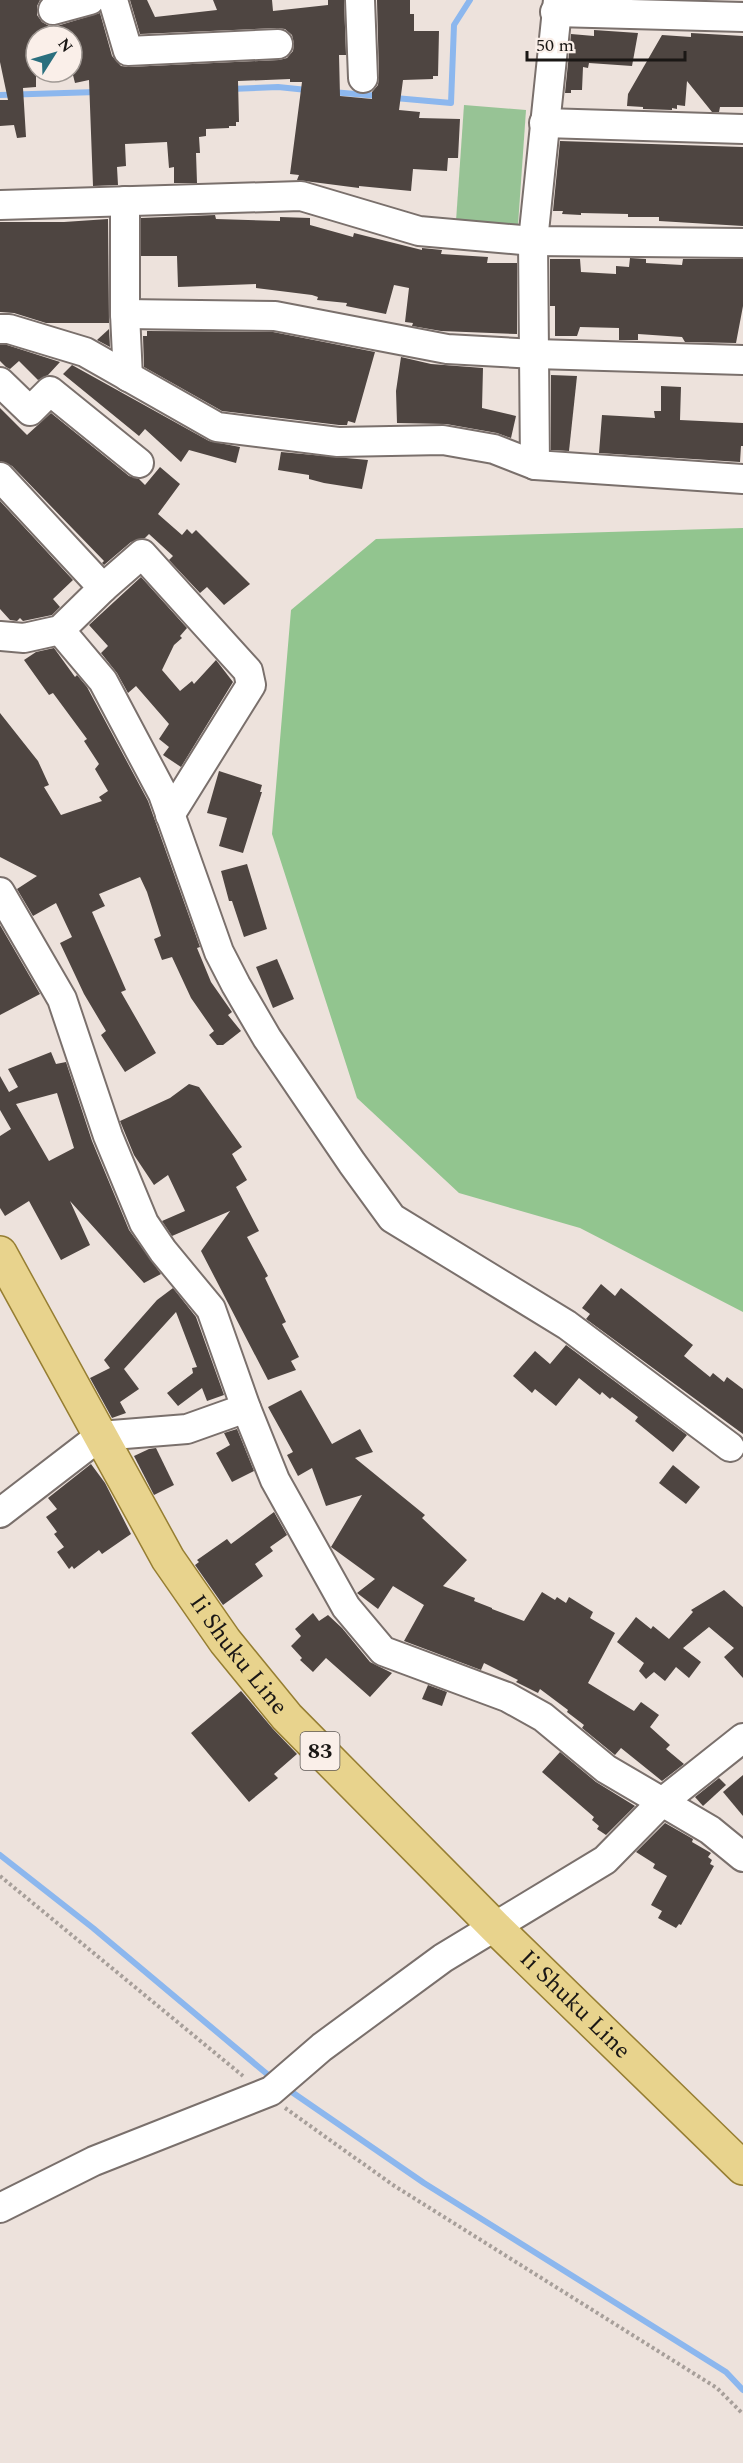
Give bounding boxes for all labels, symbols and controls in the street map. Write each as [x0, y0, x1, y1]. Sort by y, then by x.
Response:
north arrow [24, 24, 84, 84]
scale bar [527, 24, 684, 62]
text: 50 m [536, 32, 574, 59]
text: N [52, 33, 79, 58]
street label: Ii Shuku Line [180, 1587, 296, 1723]
road number: 83 [300, 1732, 340, 1770]
street label: Ii Shuku Line [511, 1942, 639, 2068]

